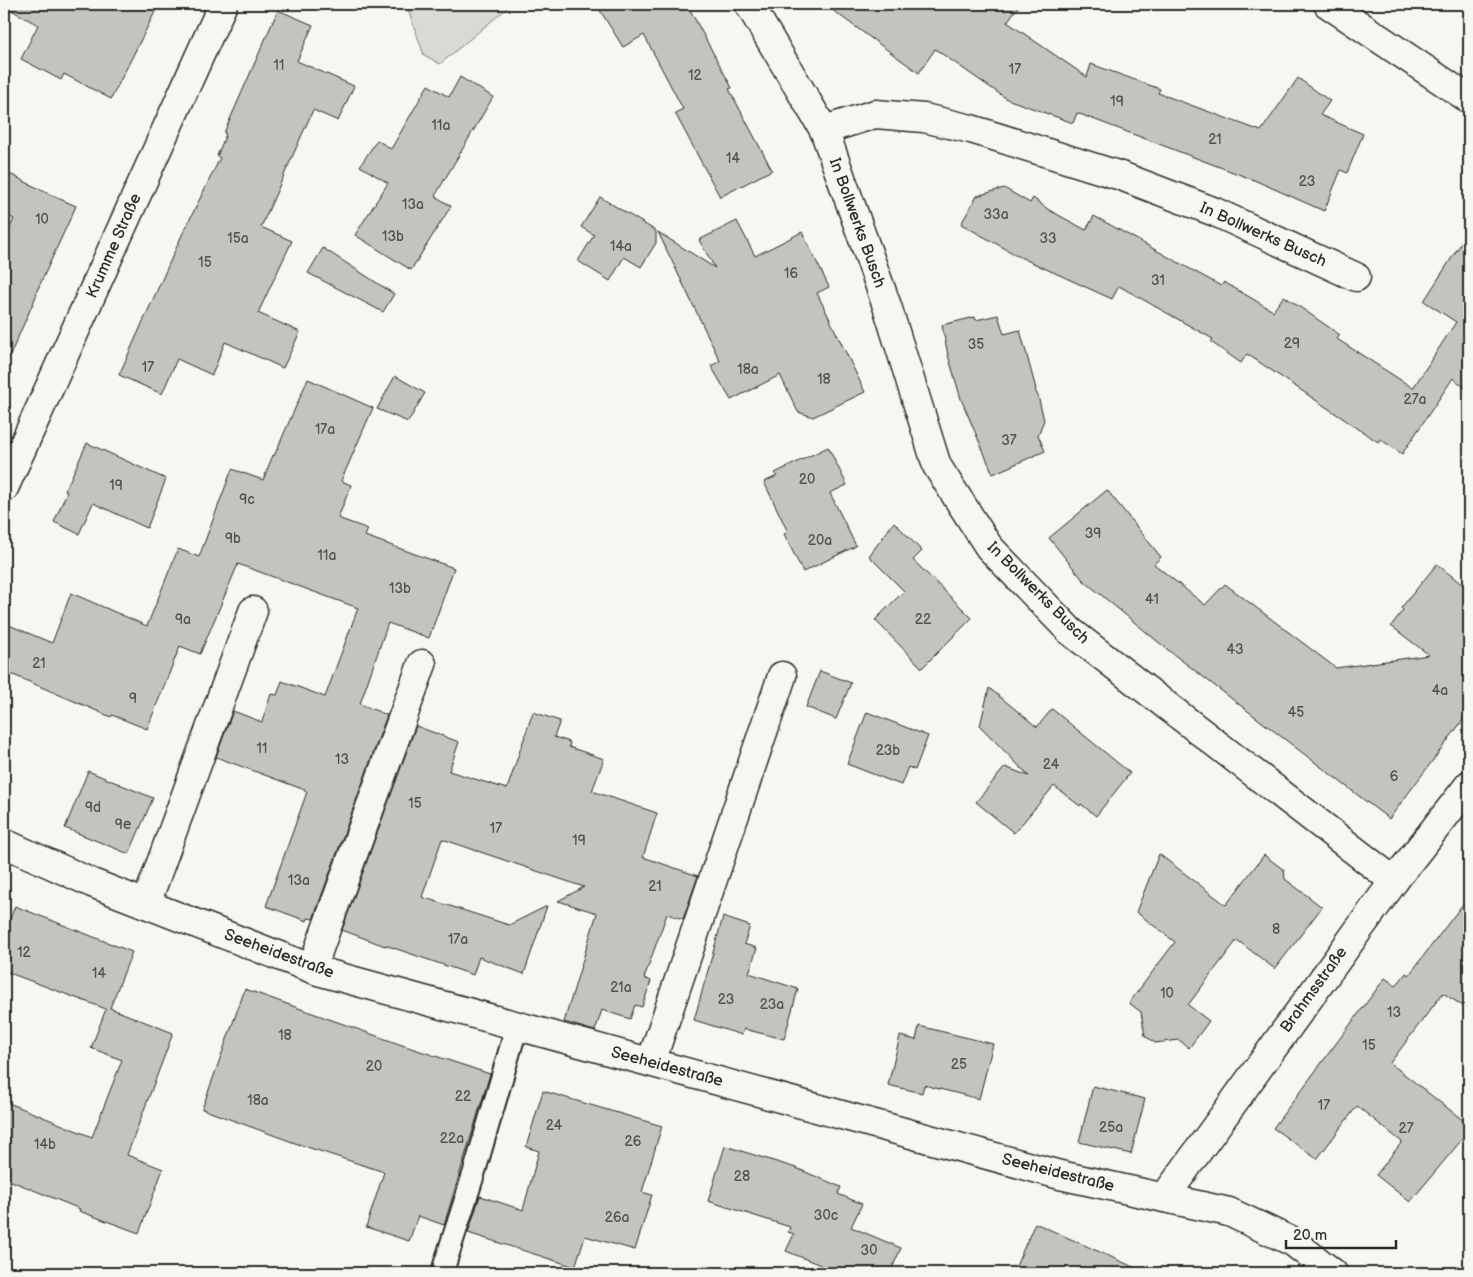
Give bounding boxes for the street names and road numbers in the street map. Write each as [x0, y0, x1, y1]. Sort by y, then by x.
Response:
street label: In Bollwerks Busch [825, 156, 889, 291]
street label: Krumme Straße [82, 190, 146, 301]
street label: In Bollwerks Busch [1197, 199, 1329, 272]
street label: In Bollwerks Busch [983, 538, 1093, 648]
street label: Seeheidestraße [222, 925, 337, 983]
street label: Brahmsstraße [1277, 943, 1352, 1037]
street label: Seeheidestraße [609, 1043, 726, 1091]
street label: Seeheidestraße [1000, 1150, 1117, 1196]

